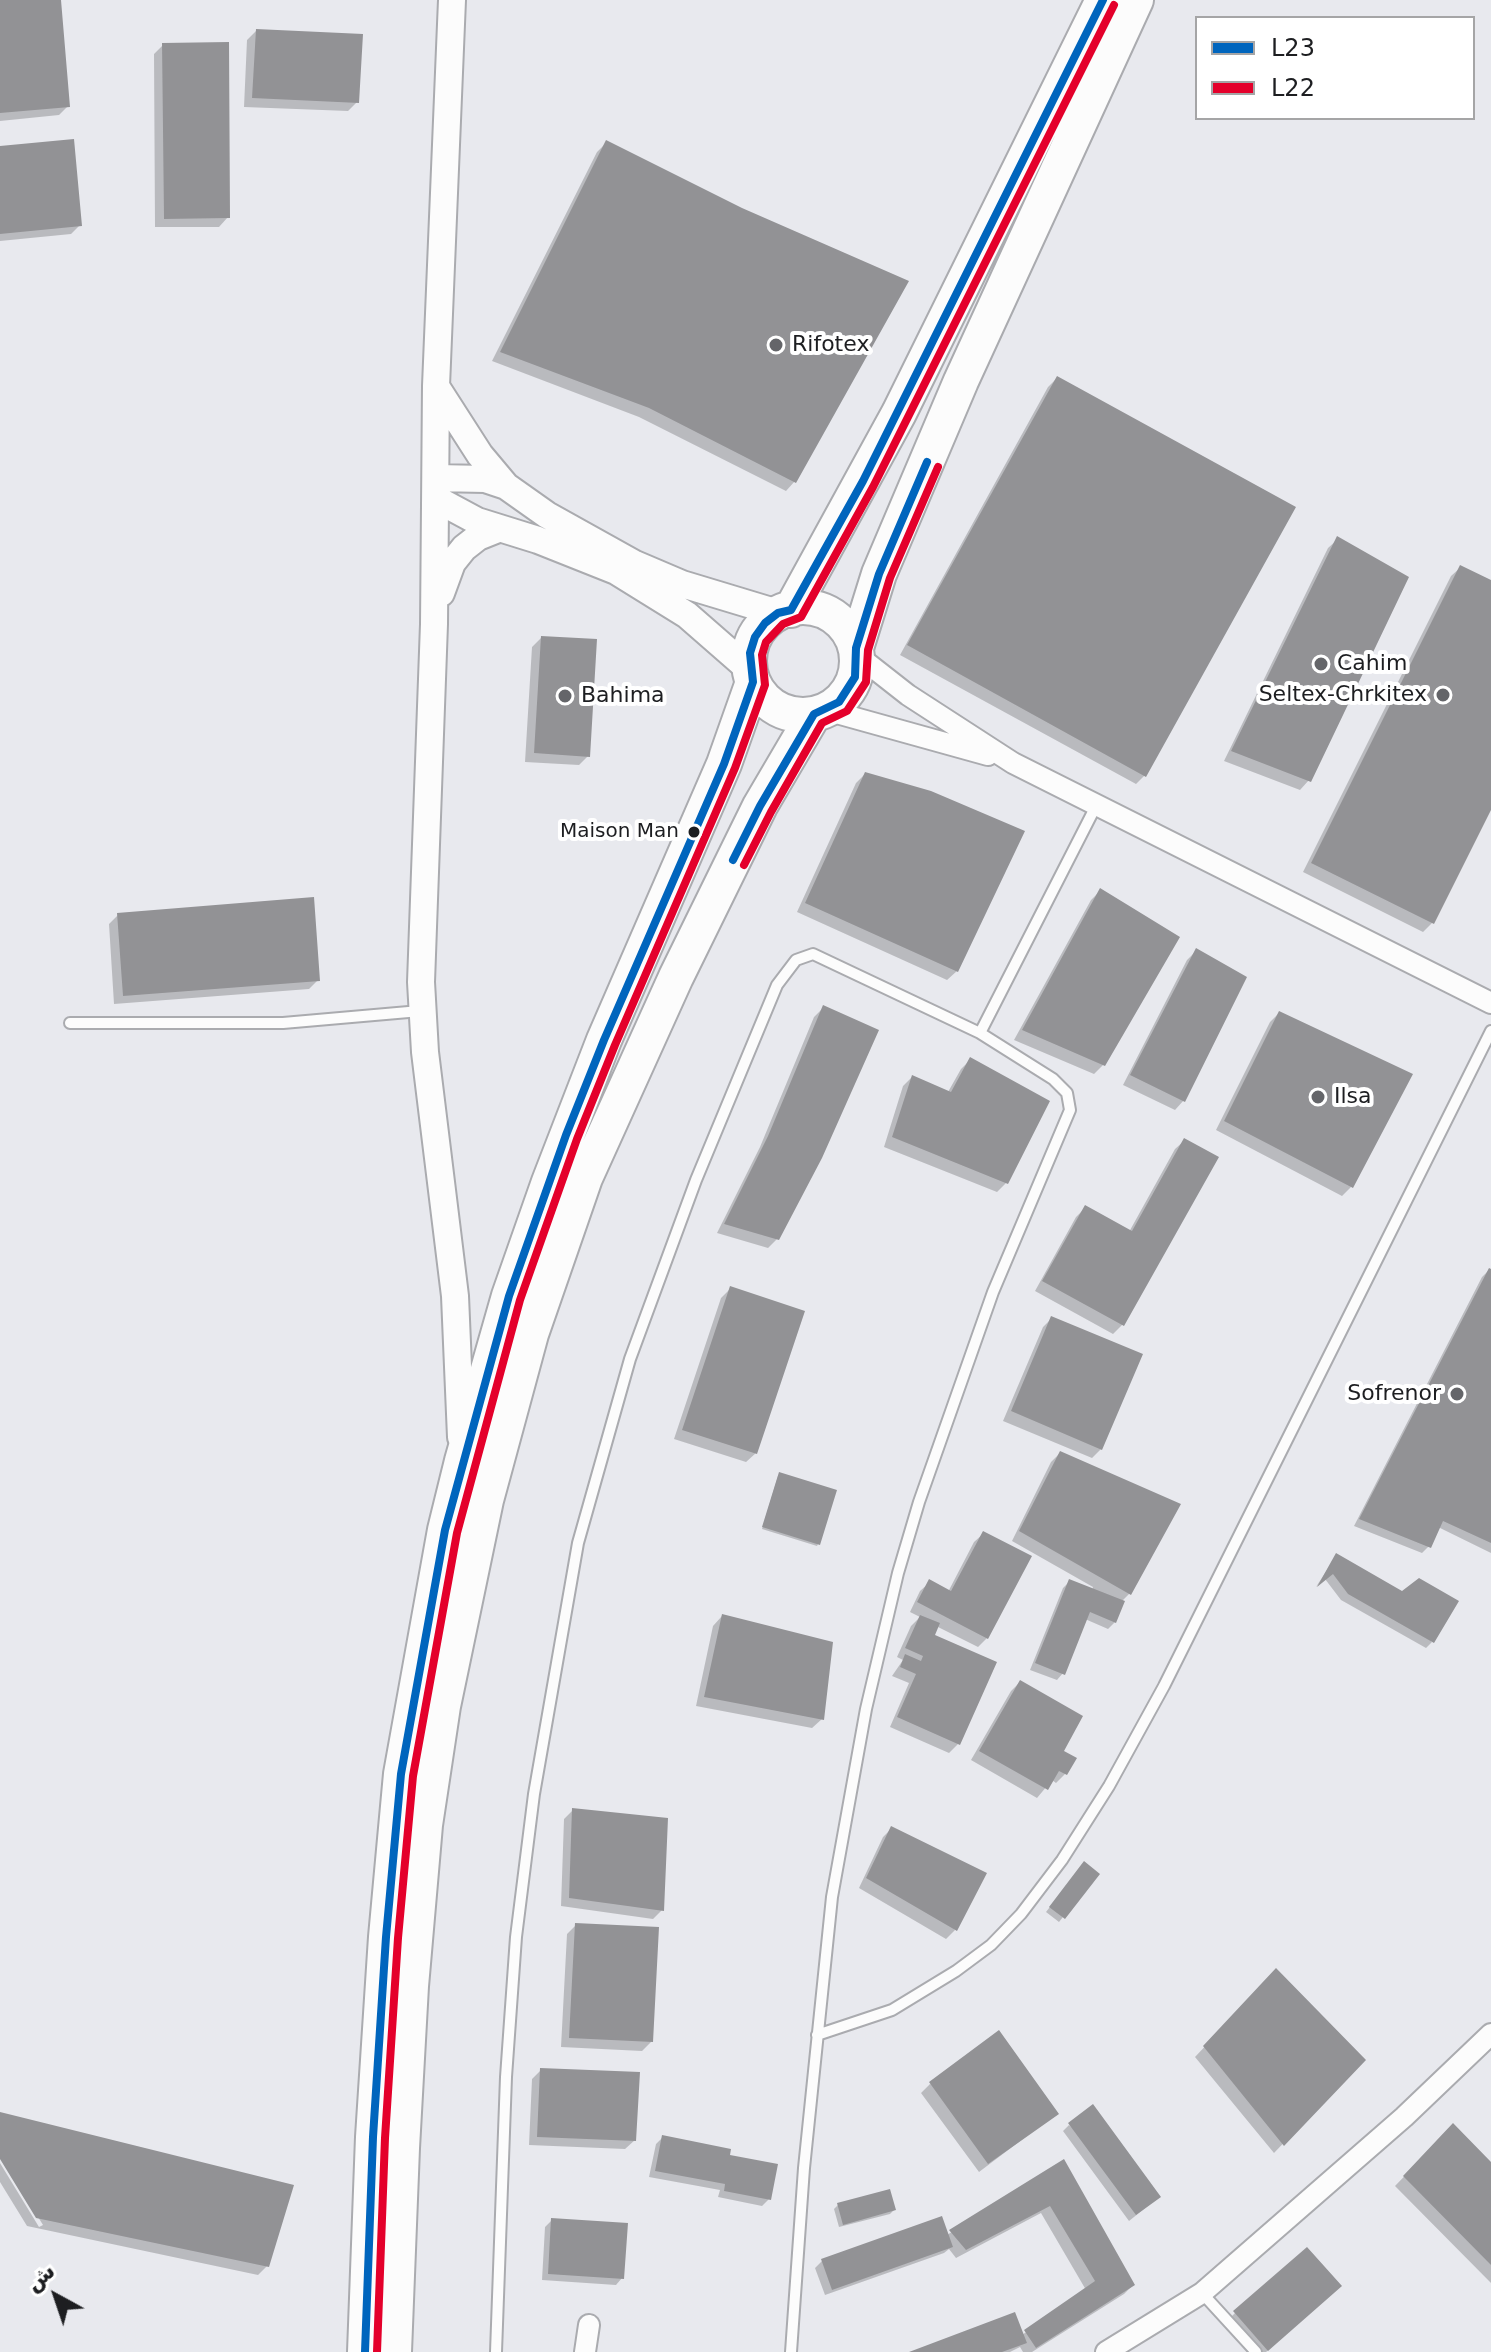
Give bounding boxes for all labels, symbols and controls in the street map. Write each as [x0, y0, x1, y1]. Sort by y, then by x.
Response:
legend [1195, 16, 1475, 120]
text: L23 [1271, 34, 1315, 62]
text: L22 [1271, 74, 1315, 102]
place label: Rifotex [792, 332, 869, 358]
marker: Rifotex [767, 336, 785, 354]
place label: Cahim [1337, 651, 1407, 677]
marker: Cahim [1312, 655, 1330, 673]
place label: Seltex-Chrkitex [1259, 682, 1427, 708]
place label: Bahima [581, 683, 665, 709]
marker: Seltex-Chrkitex [1434, 686, 1452, 704]
marker: Bahima [556, 687, 574, 705]
place label: Maison Man [560, 820, 679, 844]
marker: Maison Man [686, 824, 702, 840]
place label: Ilsa [1334, 1084, 1372, 1110]
marker: Ilsa [1309, 1088, 1327, 1106]
place label: Sofrenor [1347, 1381, 1441, 1407]
marker: Sofrenor [1448, 1385, 1466, 1403]
north arrow [16, 2256, 96, 2336]
text: ش [21, 2258, 60, 2297]

